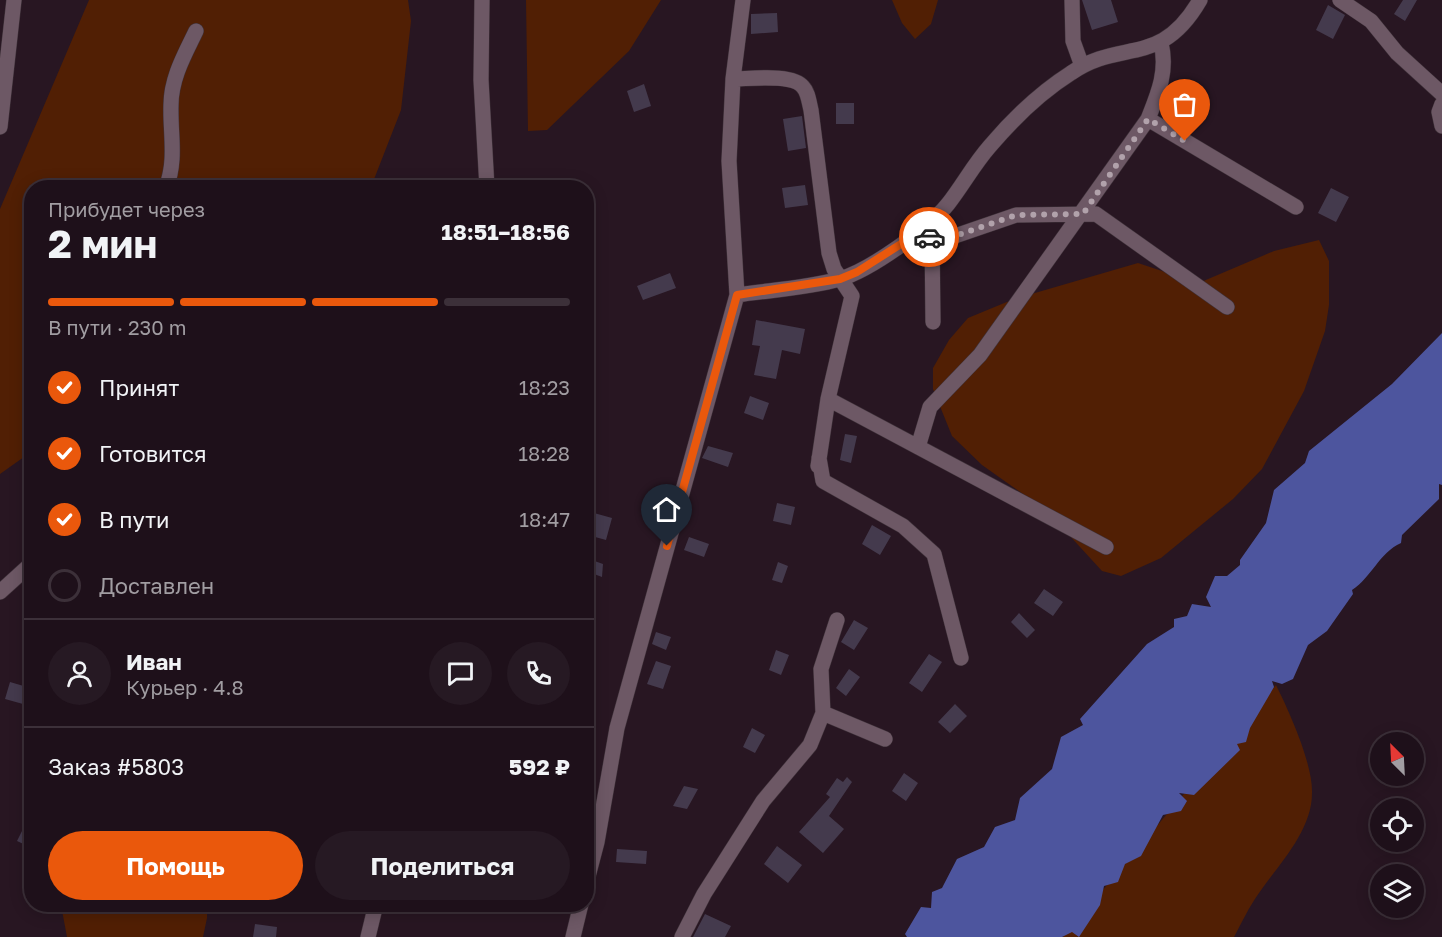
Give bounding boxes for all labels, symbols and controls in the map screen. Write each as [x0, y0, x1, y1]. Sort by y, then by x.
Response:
pin [1159, 79, 1210, 141]
icon: bag [1168, 88, 1201, 121]
text: Прибудет через [48, 197, 205, 221]
courier [899, 207, 959, 267]
text: 18:51–18:56 [441, 218, 570, 245]
text: 2 мин [48, 220, 157, 267]
icon: car [913, 221, 946, 254]
text: В пути · 230 m [48, 315, 186, 339]
icon: check [48, 371, 81, 404]
text: Принят [99, 374, 179, 401]
text: 18:23 [519, 375, 570, 399]
icon: check [48, 437, 81, 470]
text: Готовится [99, 440, 207, 467]
text: 18:28 [518, 441, 570, 465]
pin [641, 484, 692, 546]
icon: home [650, 493, 683, 526]
icon: check [48, 503, 81, 536]
text: В пути [99, 506, 169, 533]
text: 18:47 [519, 507, 570, 531]
text: Доставлен [99, 572, 214, 599]
button: person [48, 642, 111, 705]
button: chat [429, 642, 492, 705]
button: phone [507, 642, 570, 705]
text: Иван [126, 648, 182, 675]
text: Курьер · 4.8 [126, 675, 244, 699]
north arrow [1370, 732, 1424, 786]
map controls [1370, 732, 1424, 918]
text: Заказ #5803 [48, 753, 184, 780]
text: 592 ₽ [509, 753, 570, 780]
button: locate [1370, 798, 1424, 852]
button: Помощь [48, 831, 303, 900]
button: Поделиться [315, 831, 570, 900]
button: layers [1370, 864, 1424, 918]

